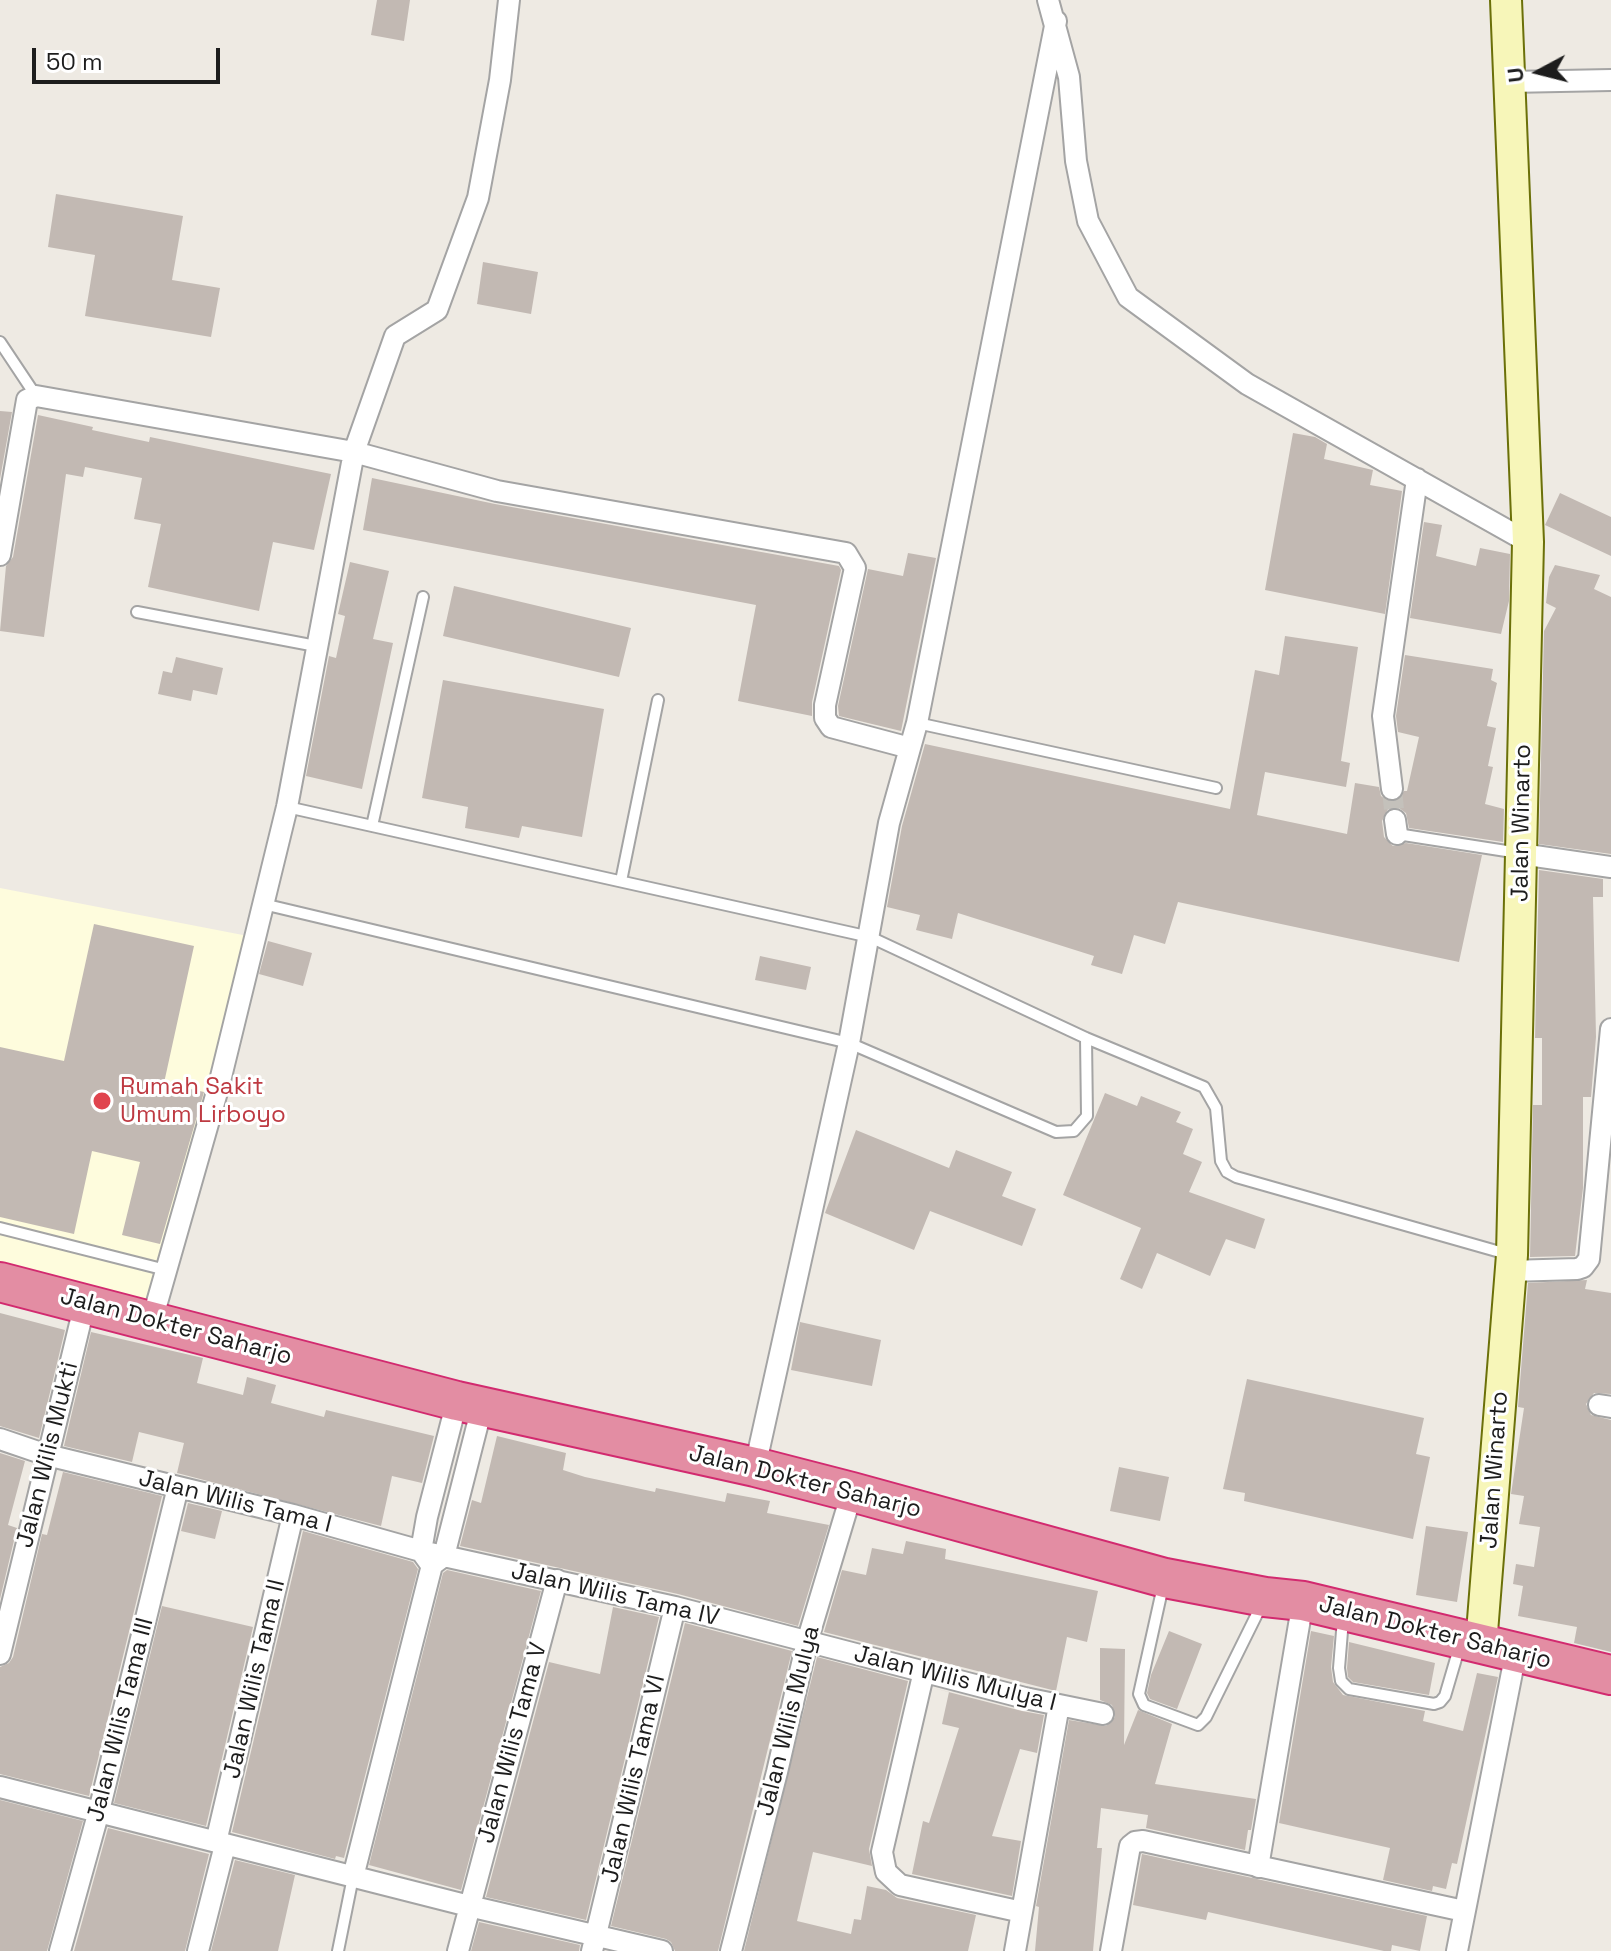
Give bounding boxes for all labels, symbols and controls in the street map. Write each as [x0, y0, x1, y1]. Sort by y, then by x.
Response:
scale bar [36, 32, 224, 82]
north arrow [1499, 32, 1579, 112]
text: 50 m [46, 46, 103, 77]
text: U [1500, 66, 1530, 84]
street label: Jalan Winarto [1506, 744, 1538, 902]
place label: Rumah Sakit Umum Lirboyo [120, 1073, 286, 1129]
marker: Rumah Sakit Umum Lirboyo [91, 1090, 113, 1112]
street label: Jalan Dokter Saharjo [57, 1282, 295, 1372]
street label: Jalan Wilis Mukti [11, 1359, 85, 1551]
street label: Jalan Winarto [1475, 1390, 1515, 1550]
street label: Jalan Dokter Saharjo [686, 1439, 924, 1525]
street label: Jalan Wilis Tama I [136, 1464, 334, 1540]
street label: Jalan Wilis Tama IV [508, 1557, 722, 1633]
street label: Jalan Wilis Tama II [218, 1577, 292, 1781]
street label: Jalan Dokter Saharjo [1316, 1590, 1554, 1676]
street label: Jalan Wilis Tama III [82, 1615, 160, 1825]
street label: Jalan Wilis Mulya [751, 1623, 827, 1819]
street label: Jalan Wilis Tama V [472, 1639, 554, 1847]
street label: Jalan Wilis Mulya I [851, 1640, 1059, 1718]
street label: Jalan Wilis Tama VI [596, 1672, 672, 1886]

